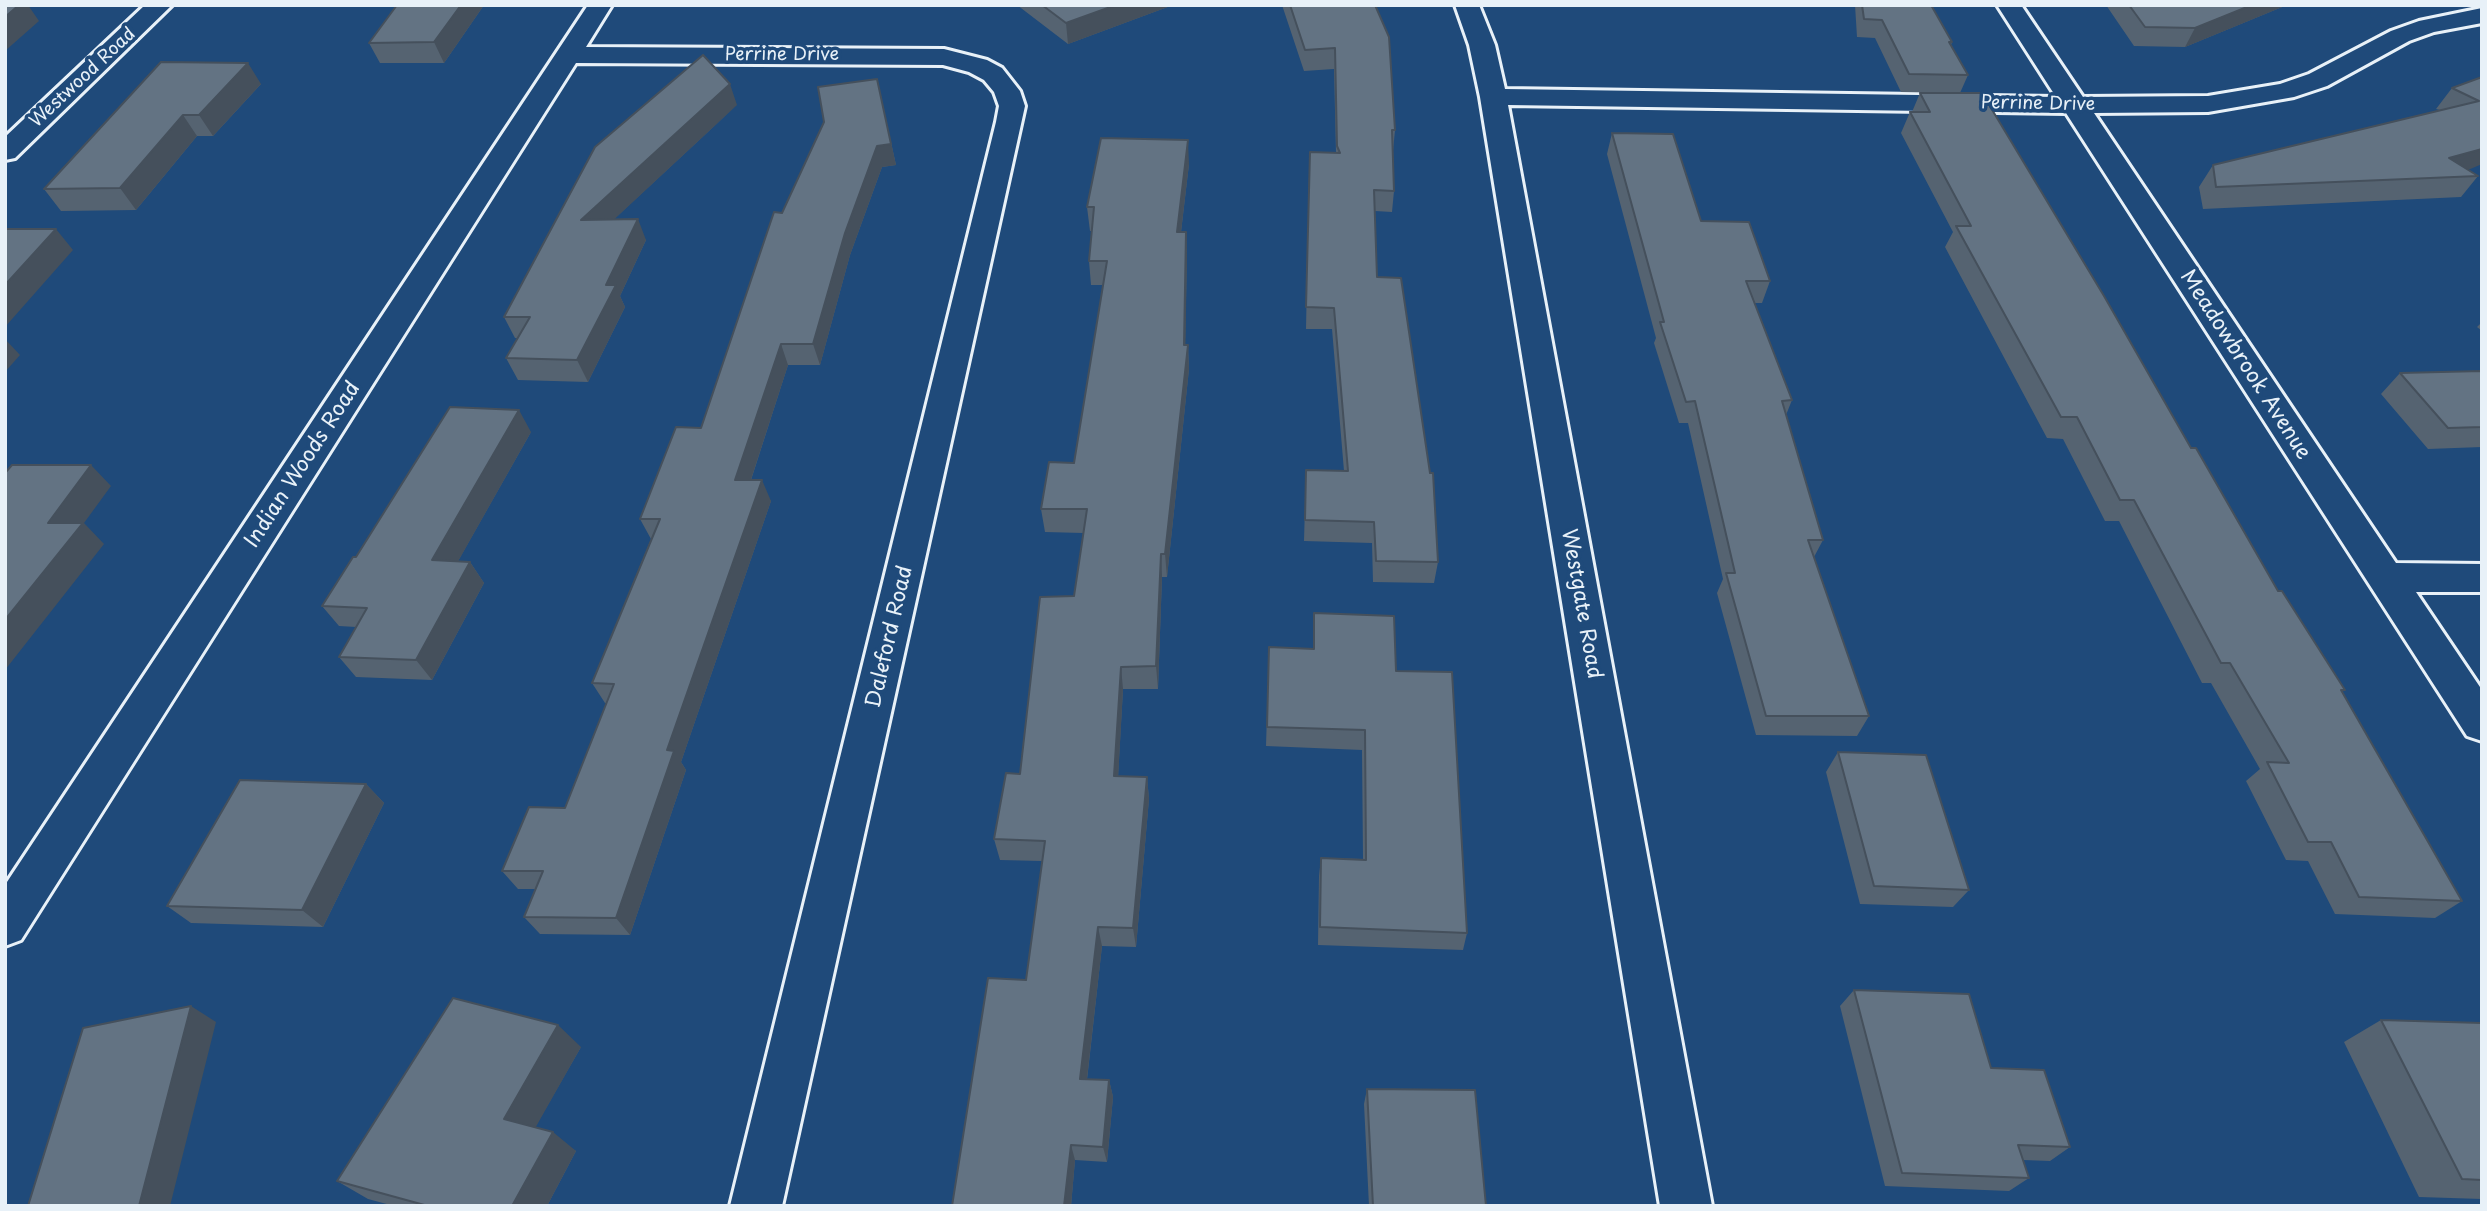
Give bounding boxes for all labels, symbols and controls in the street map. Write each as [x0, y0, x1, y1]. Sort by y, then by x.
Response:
street label: Westwood Road [26, 24, 140, 132]
street label: Perrine Drive [725, 44, 839, 66]
street label: Perrine Drive [1981, 92, 2095, 116]
street label: Meadowbrook Avenue [2174, 266, 2316, 464]
street label: Indian Woods Road [240, 377, 366, 553]
street label: Westgate Road [1555, 527, 1607, 681]
street label: Daleford Road [861, 563, 919, 711]

